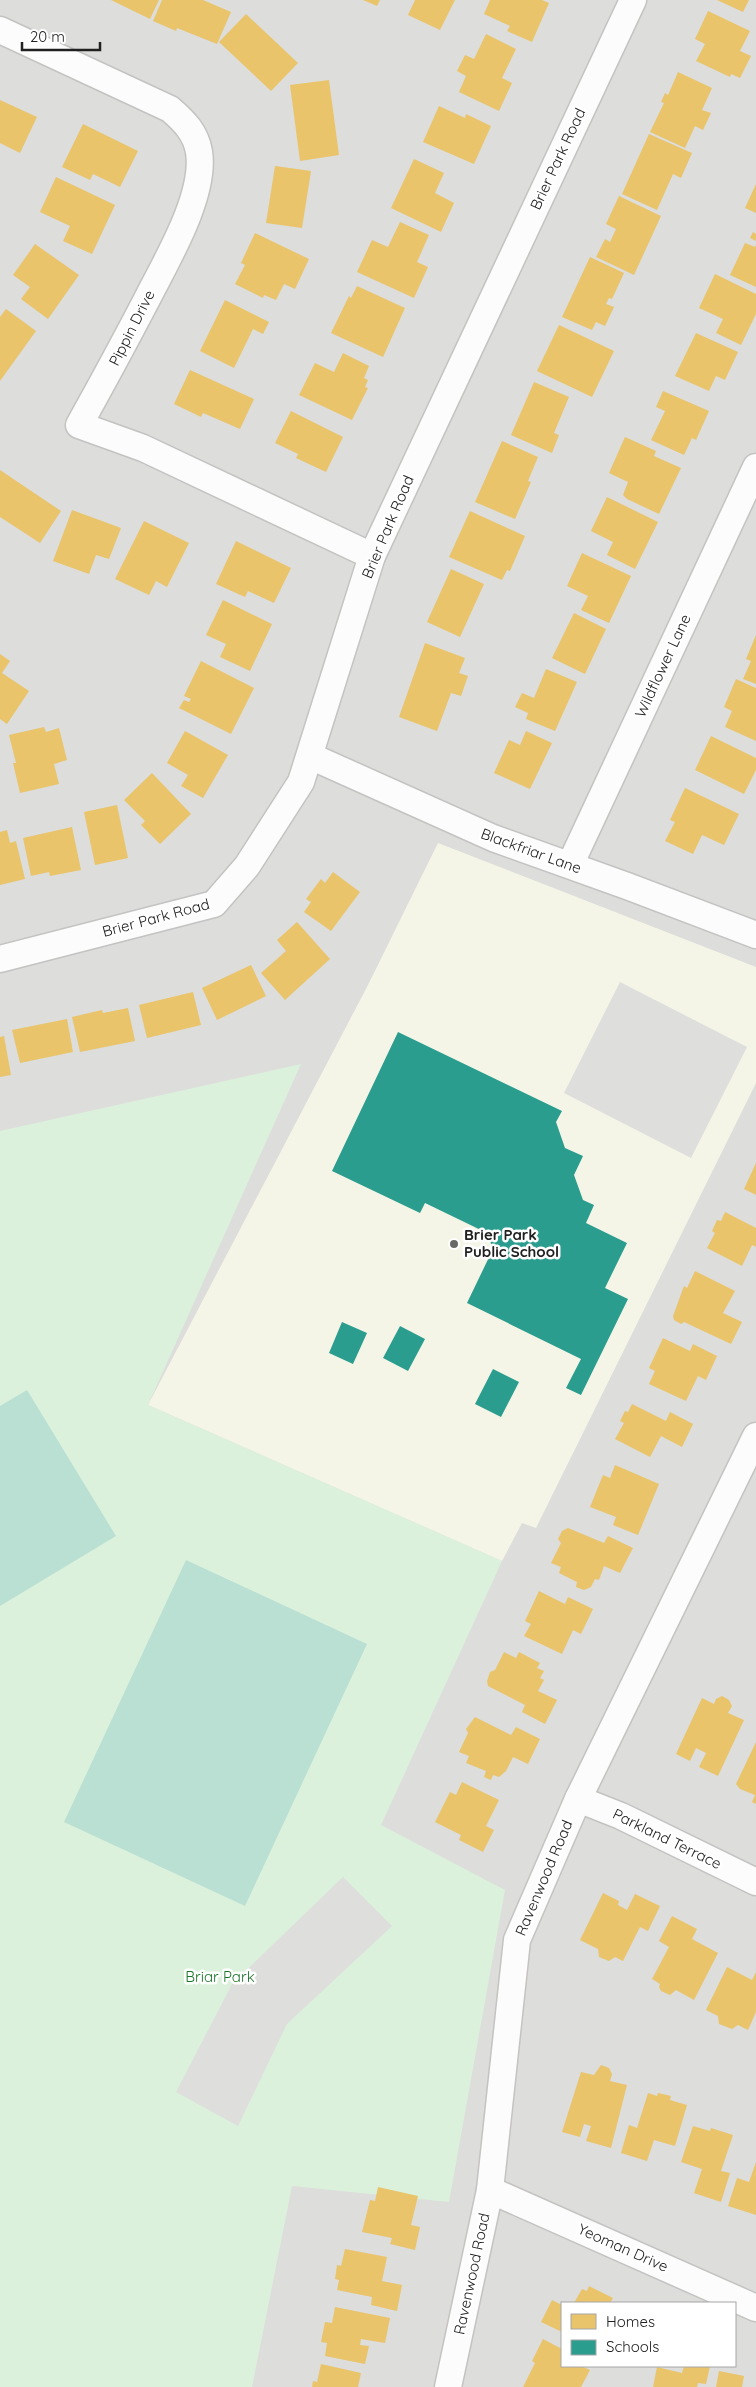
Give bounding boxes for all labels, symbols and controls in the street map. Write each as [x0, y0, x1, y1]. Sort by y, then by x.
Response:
scale bar [22, 20, 100, 52]
text: 20 m [30, 27, 65, 46]
street label: Brier Park Road [526, 105, 589, 213]
street label: Pippin Drive [104, 287, 159, 369]
street label: Brier Park Road [357, 472, 418, 581]
street label: Wildflower Lane [630, 611, 695, 720]
street label: Blackfriar Lane [478, 824, 584, 878]
street label: Brier Park Road [100, 894, 212, 941]
place label: Brier Park Public School [464, 1225, 559, 1261]
marker: Brier Park Public School [448, 1238, 460, 1250]
street label: Parkland Terrace [610, 1804, 725, 1873]
street label: Ravenwood Road [511, 1817, 576, 1939]
park label: Briar Park [185, 1967, 255, 1986]
street label: Ravenwood Road [449, 2211, 494, 2336]
street label: Yeoman Drive [575, 2219, 671, 2276]
legend [561, 2302, 736, 2367]
text: Homes [606, 2312, 655, 2331]
text: Schools [606, 2337, 659, 2356]

